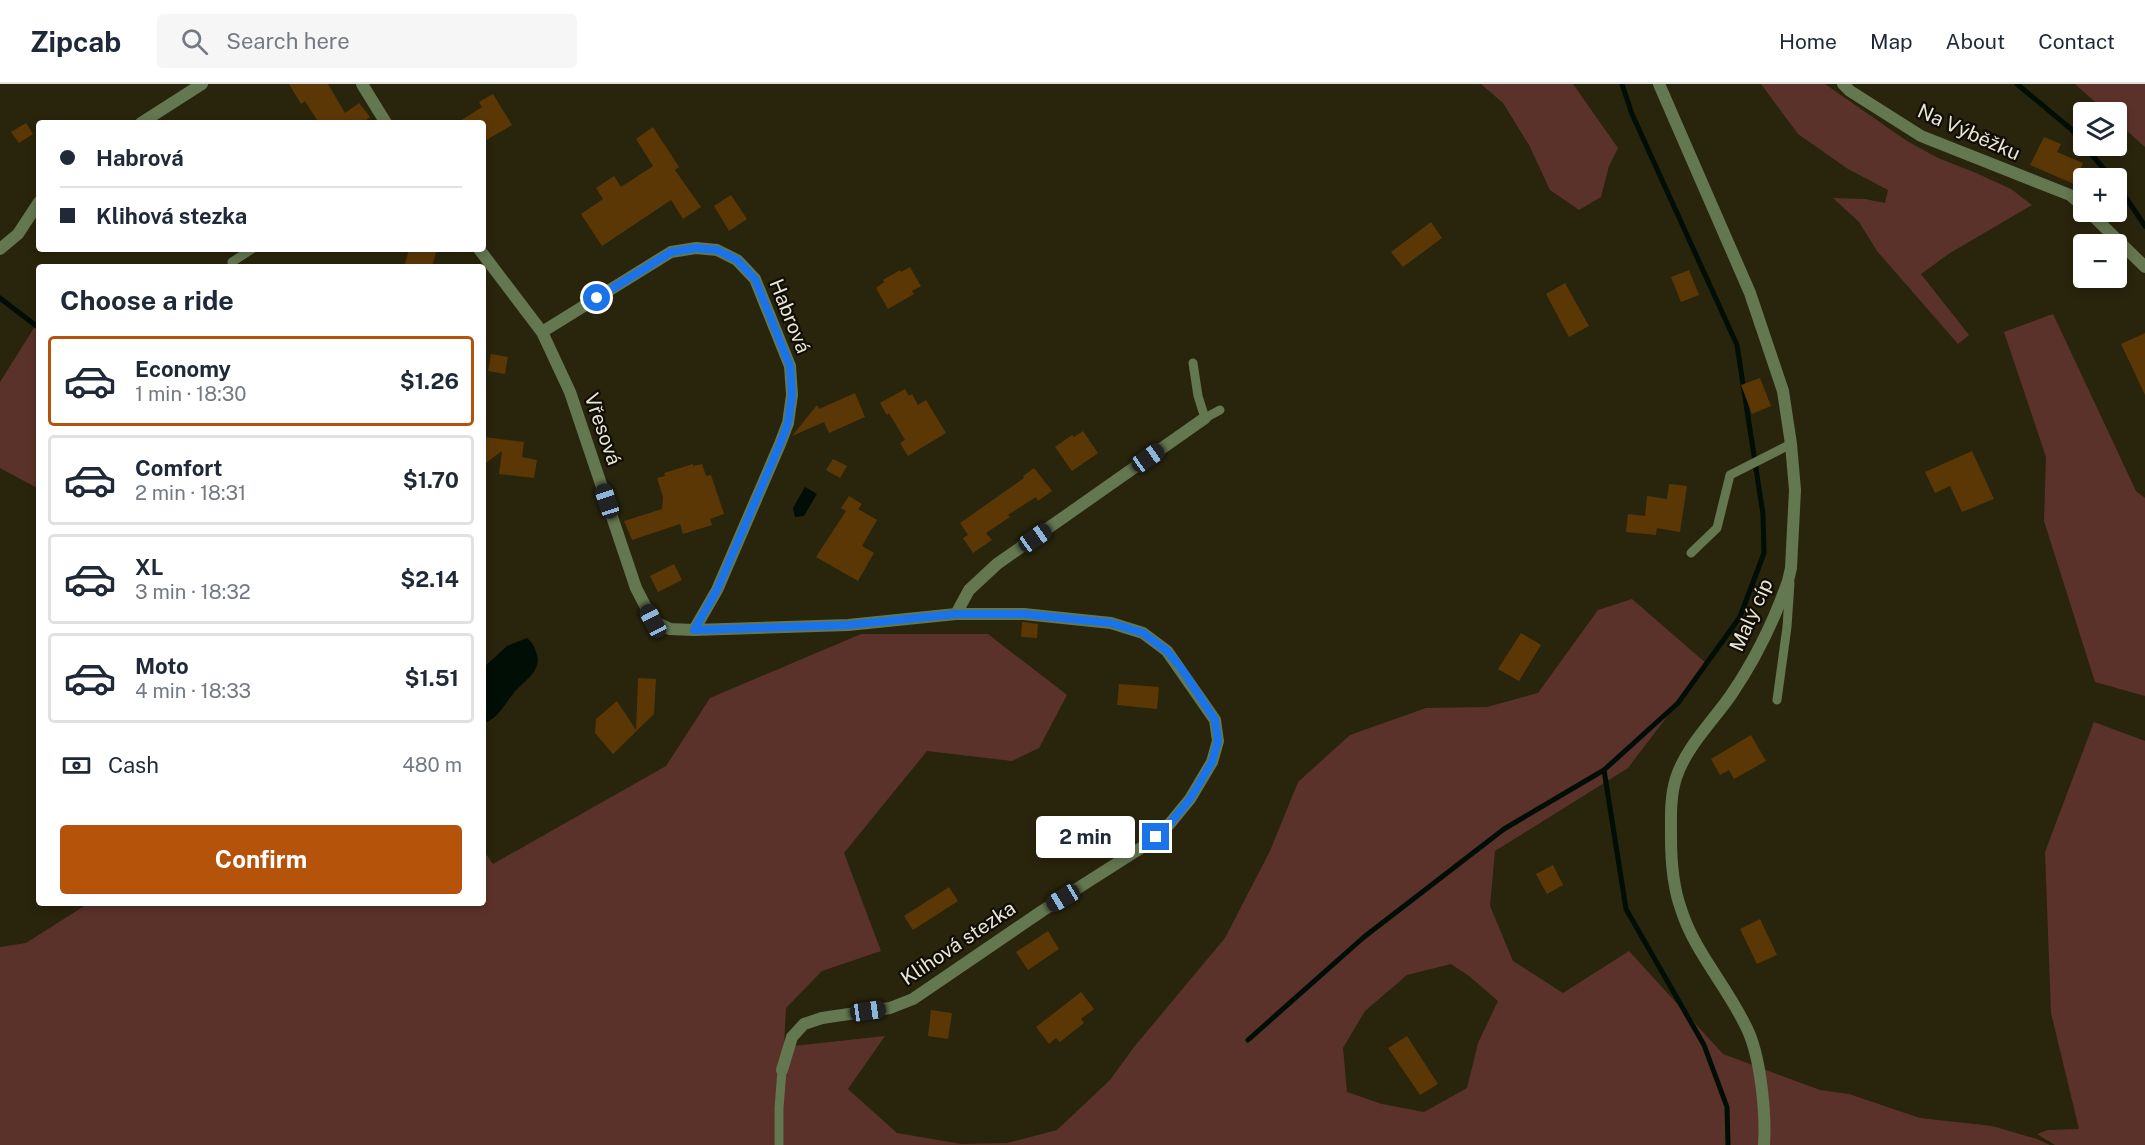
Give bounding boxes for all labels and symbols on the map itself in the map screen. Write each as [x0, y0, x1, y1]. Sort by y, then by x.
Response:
street label: Na Výběžku [1914, 99, 2024, 165]
street label: Habrová [764, 275, 816, 357]
route start [583, 284, 610, 311]
street label: Vřesová [580, 390, 626, 468]
car [1128, 440, 1168, 476]
car [593, 481, 621, 521]
car [1015, 520, 1055, 556]
street label: Malý cíp [1724, 575, 1778, 655]
car [637, 601, 669, 641]
callout: 2 min [1036, 816, 1135, 858]
route end [1142, 823, 1169, 850]
car [1043, 881, 1083, 915]
street label: Klihová stezka [896, 896, 1020, 990]
car [849, 1000, 887, 1022]

